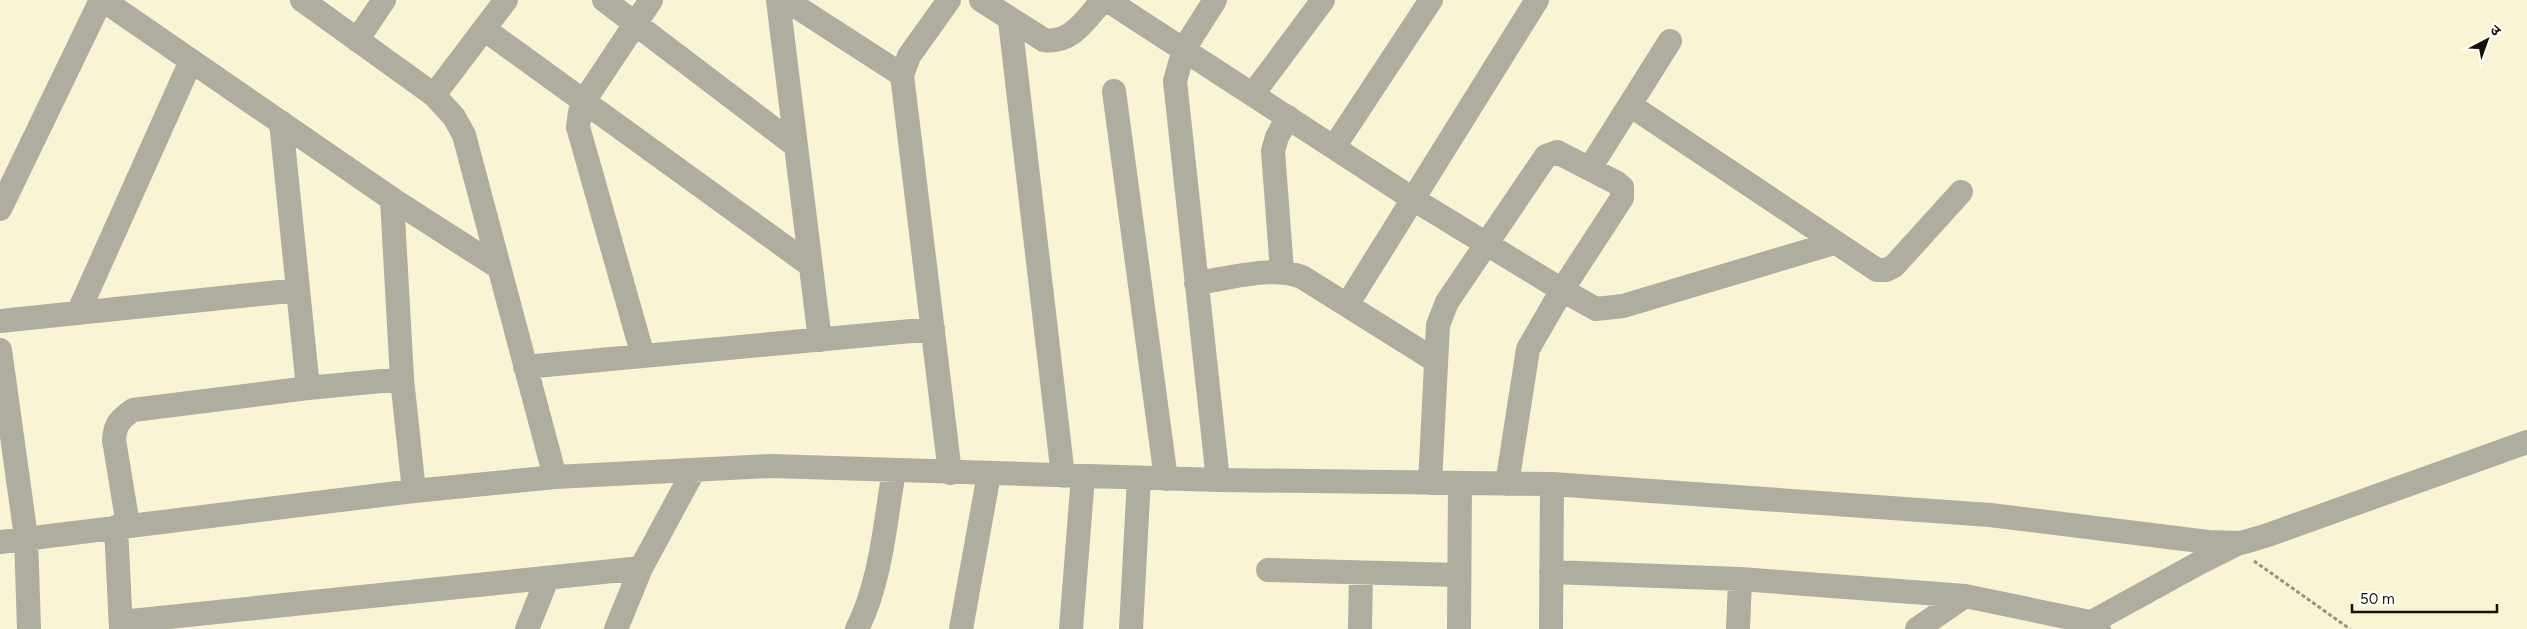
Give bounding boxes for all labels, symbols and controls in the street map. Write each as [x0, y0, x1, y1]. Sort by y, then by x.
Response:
north arrow [2462, 15, 2512, 65]
text: उ [2487, 21, 2504, 40]
scale bar [2352, 582, 2497, 614]
text: 50 m [2360, 590, 2395, 608]

